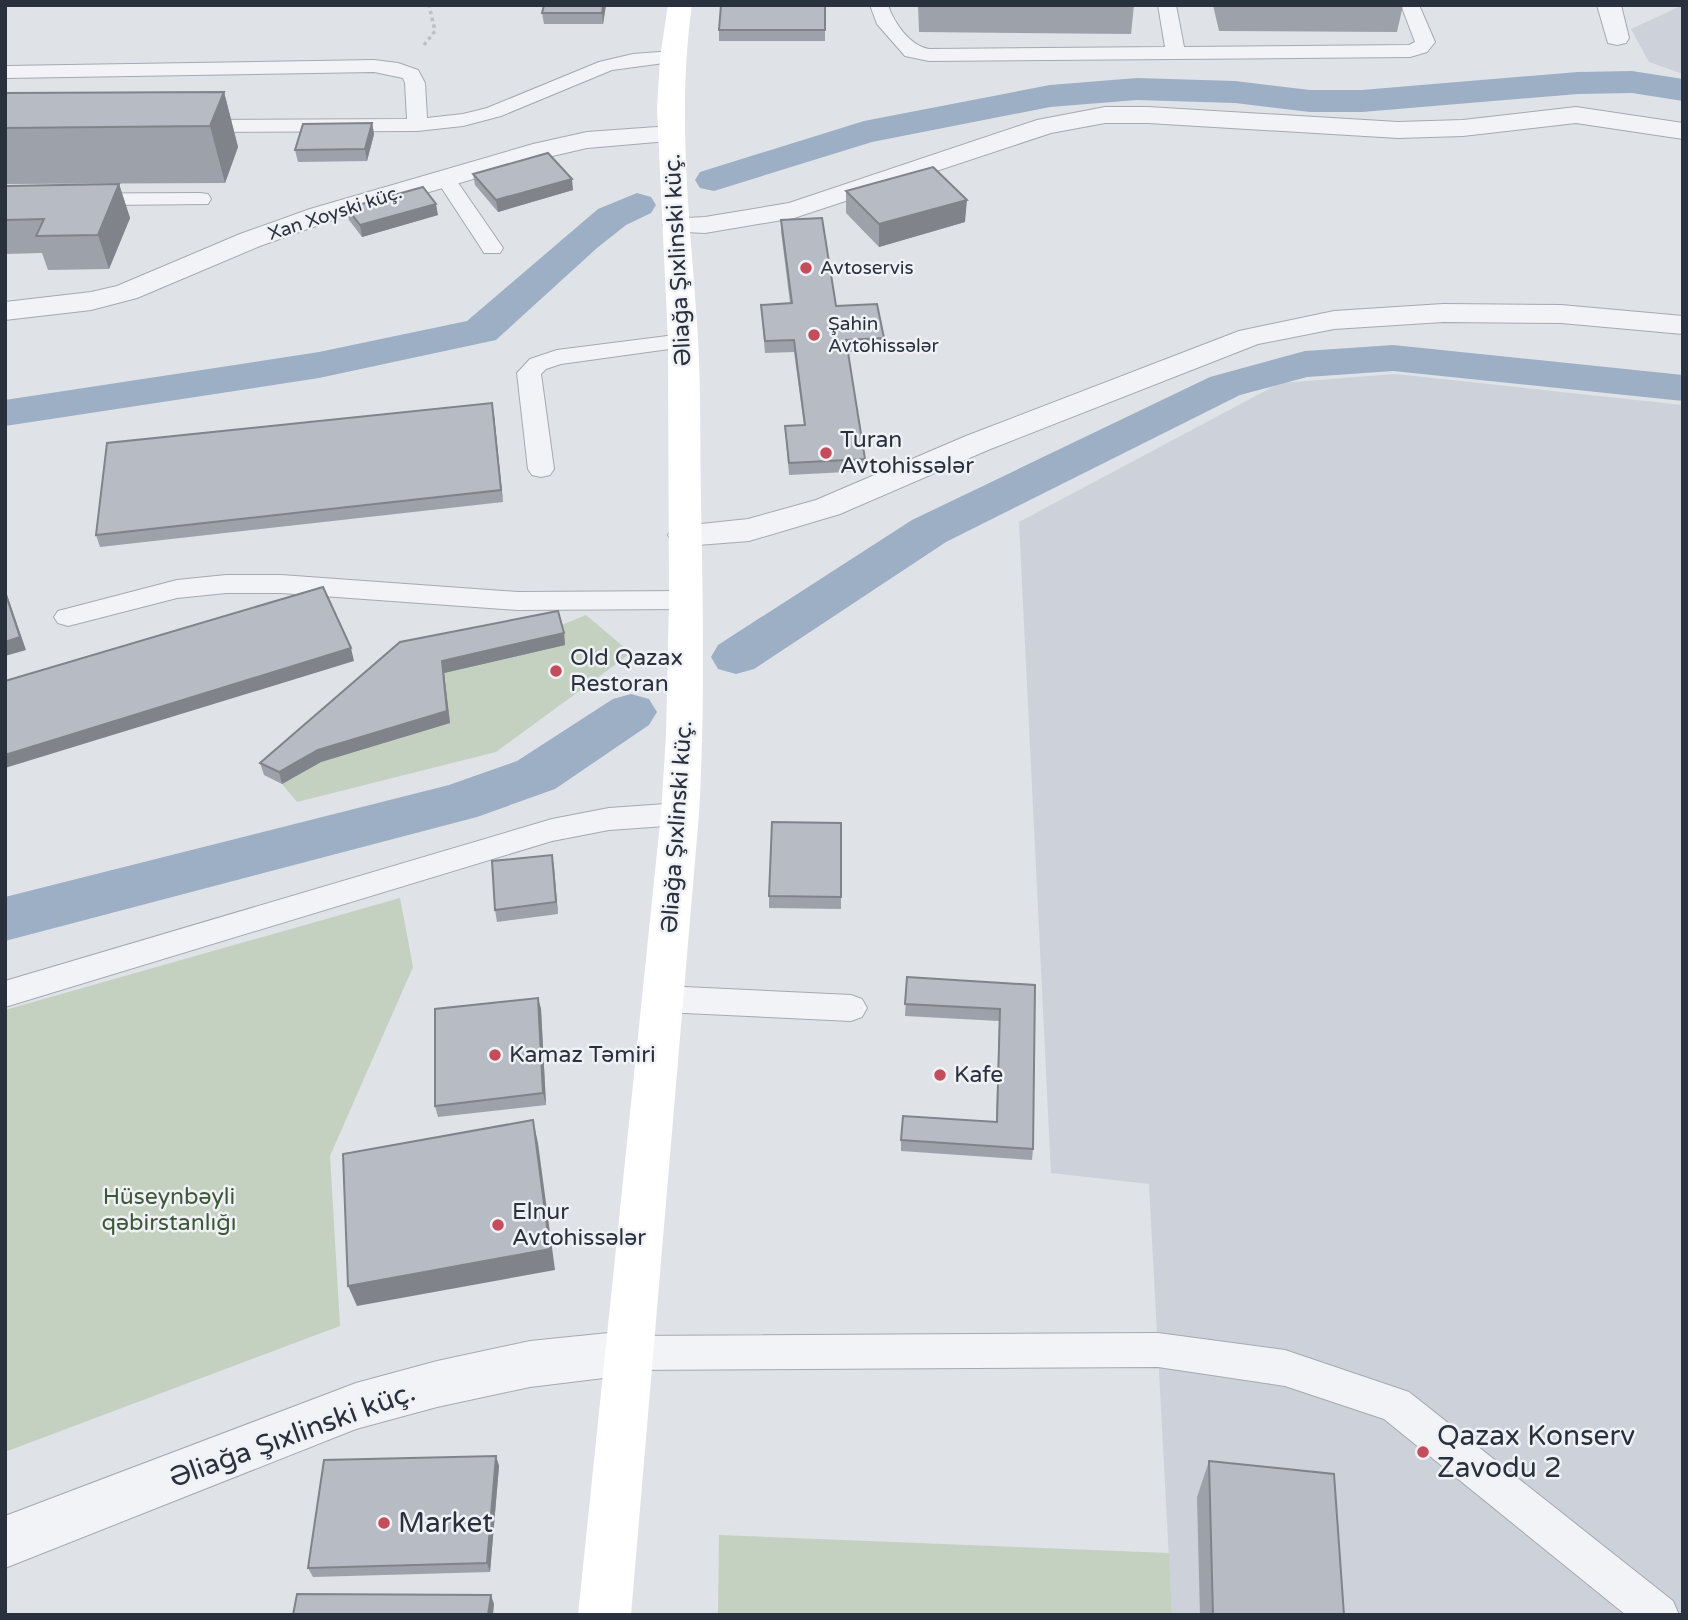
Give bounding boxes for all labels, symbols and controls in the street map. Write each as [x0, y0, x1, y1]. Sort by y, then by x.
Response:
street label: Əliağa Şıxlinski küç. [658, 153, 698, 367]
street label: Xan Xoyski küç. [265, 181, 405, 245]
place label: Avtoservis [820, 257, 914, 279]
marker: Avtoservis [798, 260, 814, 276]
place label: Şahin Avtohissələr [828, 313, 939, 357]
marker: Şahin Avtohissələr [806, 327, 822, 343]
place label: Turan Avtohissələr [840, 426, 974, 480]
marker: Turan Avtohissələr [818, 445, 834, 461]
place label: Old Qazax Restoran [570, 644, 683, 698]
marker: Old Qazax Restoran [548, 663, 564, 679]
street label: Əliağa Şıxlinski küç. [656, 720, 698, 934]
place label: Kamaz Təmiri [509, 1041, 656, 1069]
marker: Kamaz Təmiri [487, 1047, 503, 1063]
place label: Kafe [954, 1061, 1003, 1089]
marker: Kafe [932, 1067, 948, 1083]
park label: Hüseynbəyli qəbirstanlığı [102, 1183, 236, 1237]
place label: Elnur Avtohissələr [512, 1198, 646, 1252]
marker: Elnur Avtohissələr [490, 1217, 506, 1233]
street label: Əliağa Şıxlinski küç. [164, 1375, 420, 1495]
place label: Qazax Konserv Zavodu 2 [1437, 1419, 1635, 1485]
marker: Qazax Konserv Zavodu 2 [1415, 1444, 1431, 1460]
place label: Market [398, 1506, 493, 1540]
marker: Market [376, 1515, 392, 1531]

